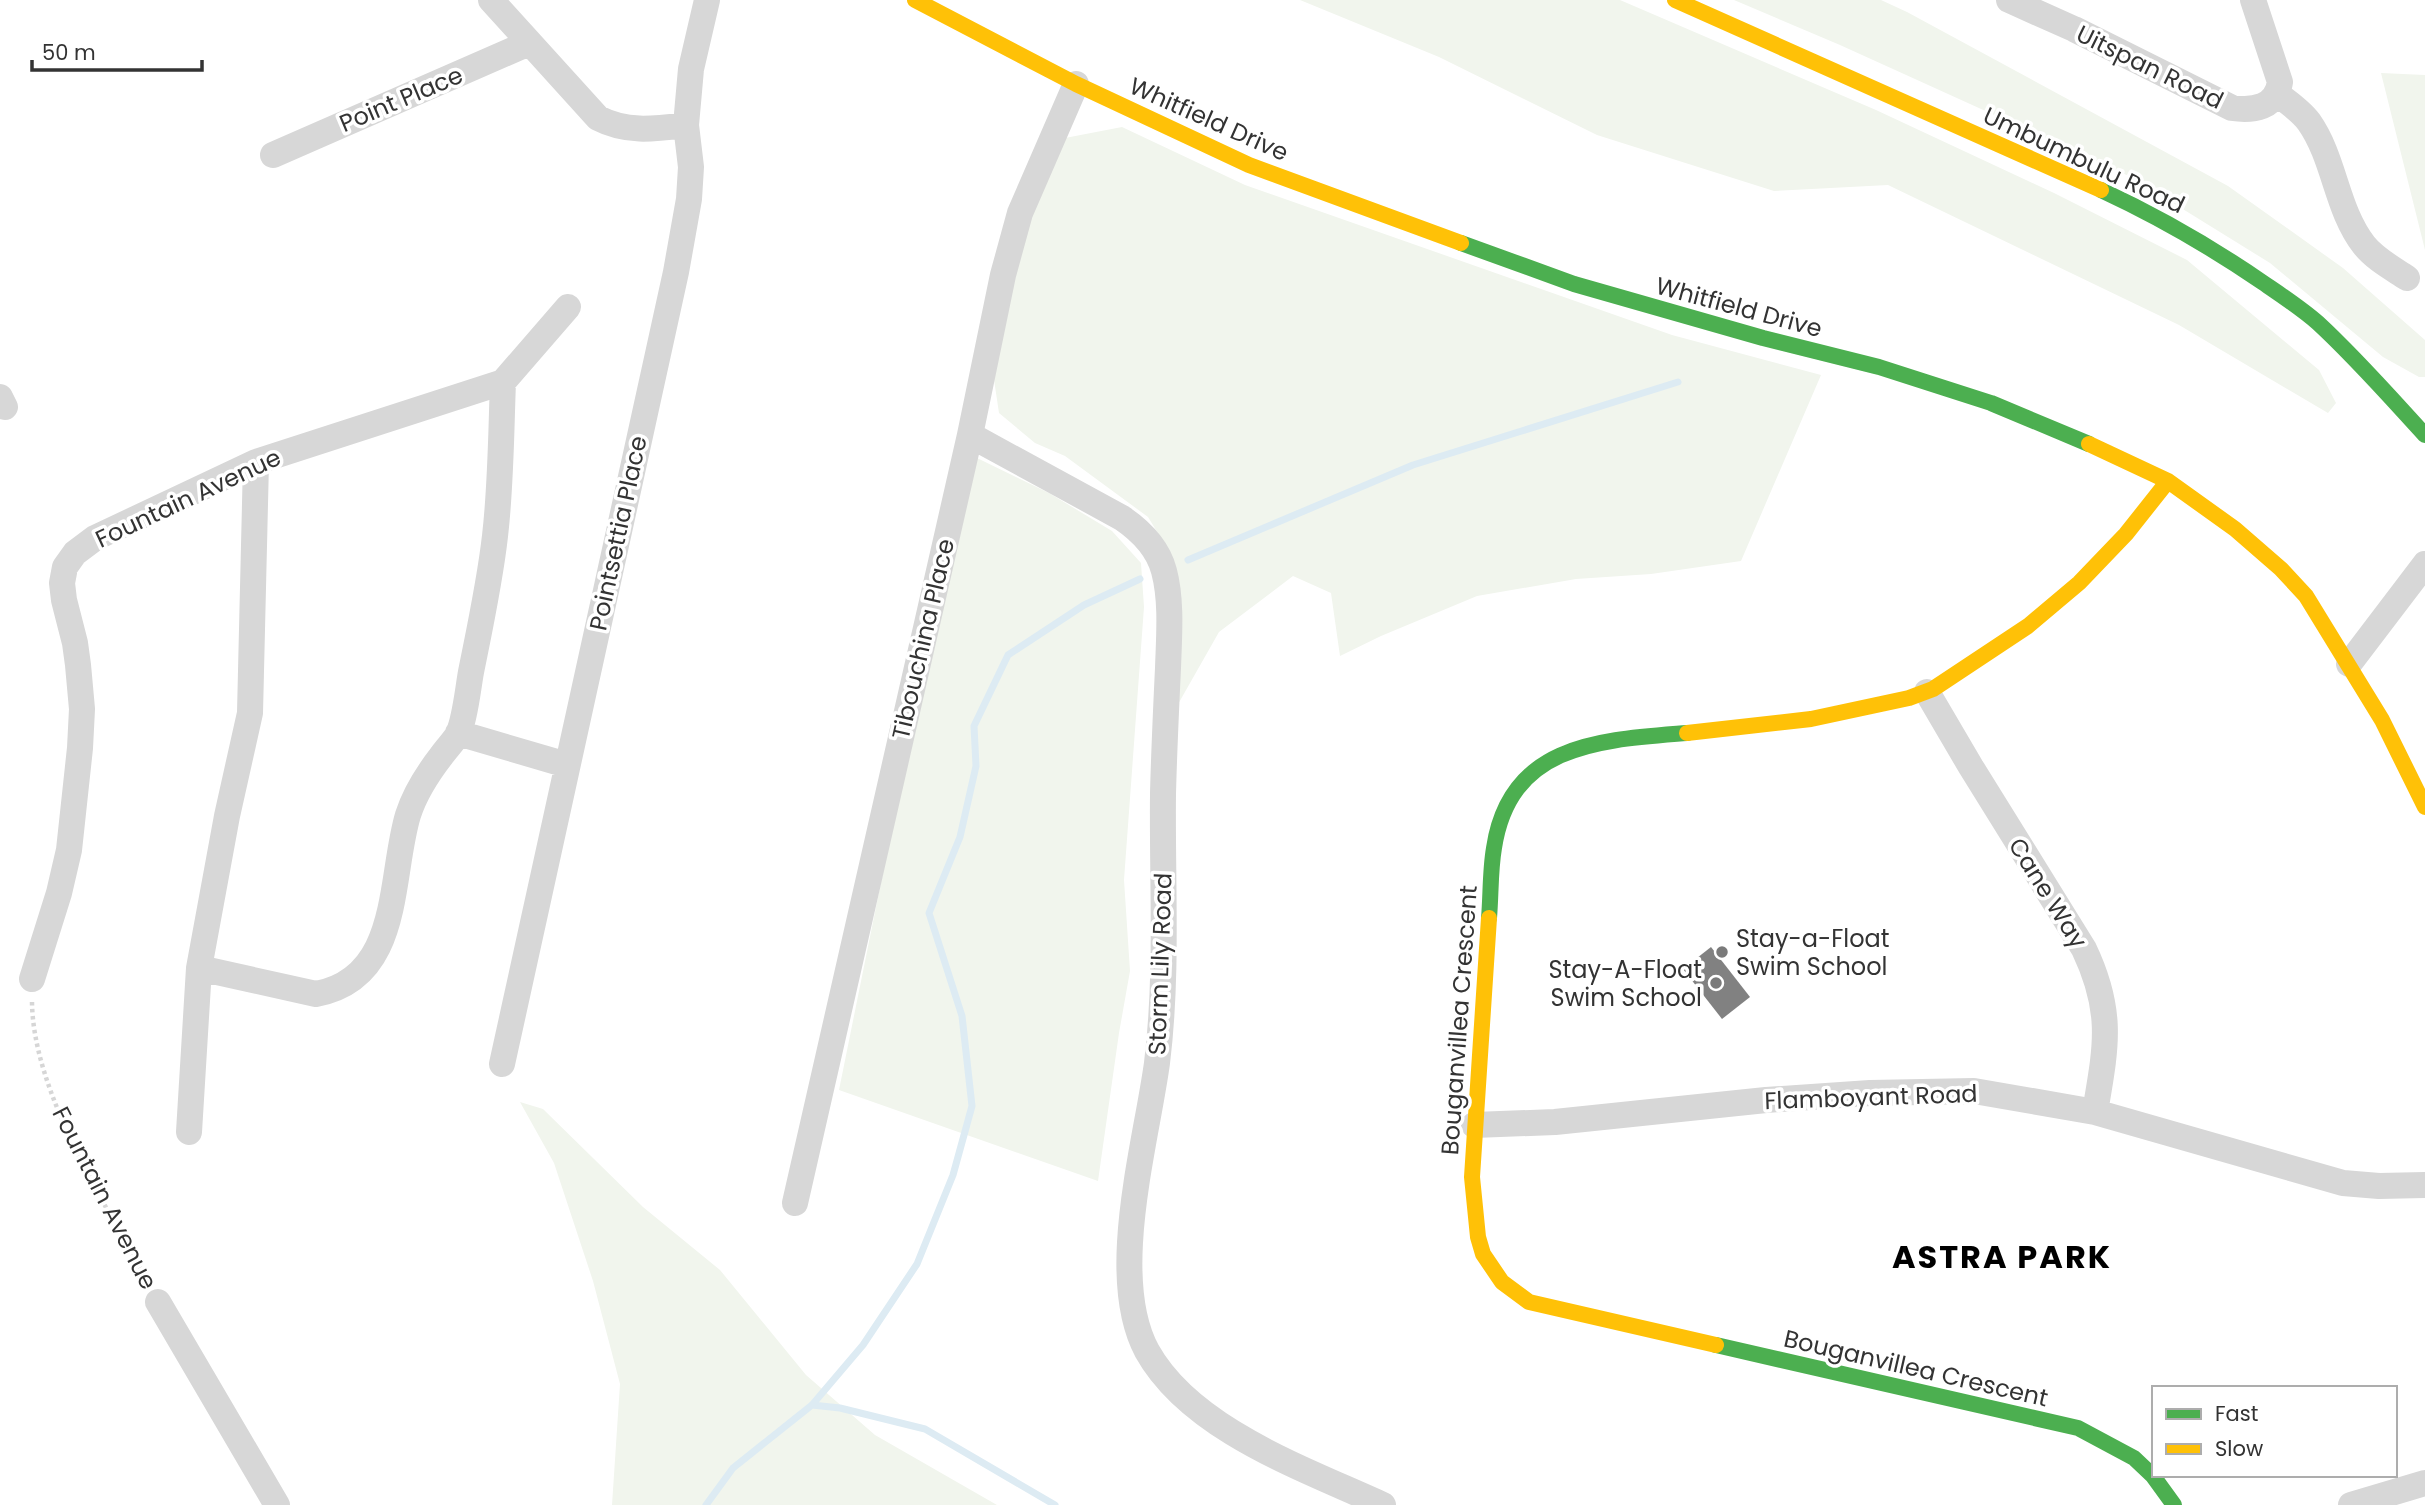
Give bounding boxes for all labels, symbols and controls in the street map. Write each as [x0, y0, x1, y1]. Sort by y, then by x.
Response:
street label: Uitspan Road [2071, 17, 2229, 117]
scale bar [32, 28, 201, 72]
text: 50 m [42, 38, 96, 67]
street label: Point Place [334, 58, 468, 140]
street label: Whitfield Drive [1124, 69, 1294, 169]
street label: Umbumbulu Road [1978, 99, 2190, 221]
street label: Whitfield Drive [1652, 269, 1826, 345]
street label: Pointsettia Place [581, 433, 655, 633]
street label: Fountain Avenue [90, 441, 286, 555]
street label: Tibouchina Place [884, 535, 962, 743]
street label: Cane Way [2001, 831, 2095, 955]
street label: Storm Lily Road [1140, 872, 1180, 1056]
street label: Bouganvillea Crescent [1433, 884, 1485, 1156]
place label: Stay-a-Float Swim School [1736, 922, 1890, 983]
marker: Stay-a-Float Swim School [1714, 944, 1730, 960]
place label: Stay-A-Float Swim School [1548, 953, 1702, 1014]
marker: Stay-A-Float Swim School [1708, 975, 1724, 991]
street label: Flamboyant Road [1764, 1077, 1978, 1117]
street label: Fountain Avenue [45, 1101, 165, 1295]
district label: ASTRA PARK [1892, 1234, 2112, 1279]
street label: Bouganvillea Crescent [1781, 1322, 2051, 1414]
legend [2152, 1386, 2397, 1477]
text: Fast [2215, 1399, 2258, 1428]
text: Slow [2215, 1434, 2263, 1463]

